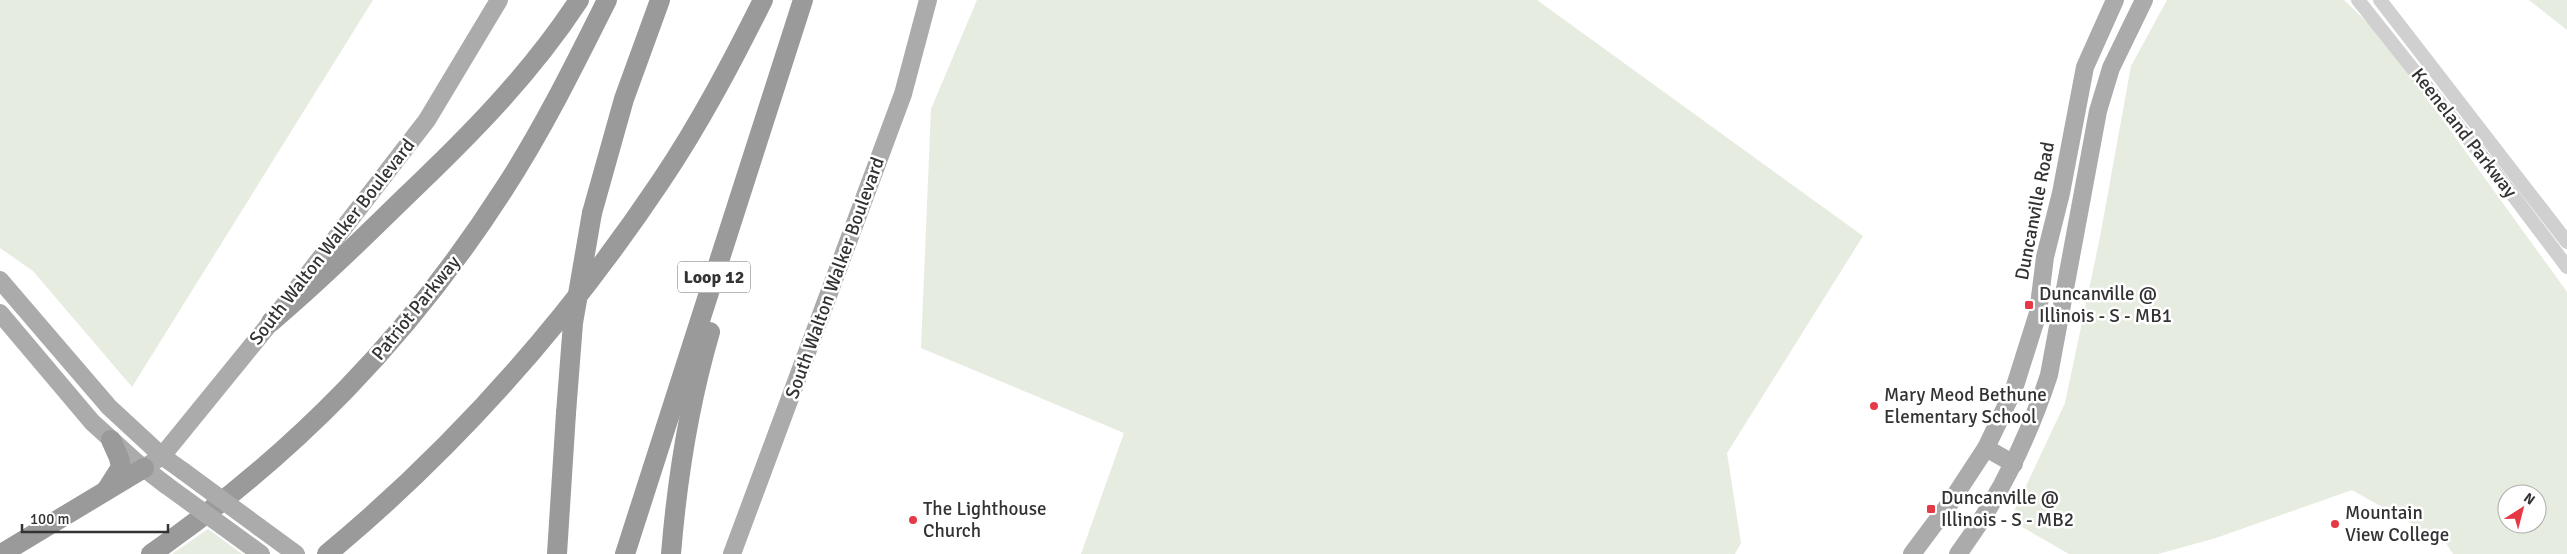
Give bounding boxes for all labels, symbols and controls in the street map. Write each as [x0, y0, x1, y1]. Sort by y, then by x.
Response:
street label: Keeneland Parkway [2406, 63, 2522, 203]
street label: South Walton Walker Boulevard [244, 134, 420, 350]
street label: Duncanville Road [2010, 140, 2060, 282]
street label: South Walton Walker Boulevard [780, 154, 890, 402]
street label: Patriot Parkway [366, 251, 466, 365]
road number: Loop 12 [678, 262, 750, 292]
place label: Duncanville @ Illinois - S - MB1 [2039, 282, 2172, 328]
marker: Duncanville @ Illinois - S - MB1 [2023, 299, 2035, 311]
place label: Mary Meod Bethune Elementary School [1884, 383, 2047, 429]
marker: Mary Meod Bethune Elementary School [1868, 400, 1880, 412]
north arrow [2497, 484, 2547, 534]
place label: Duncanville @ Illinois - S - MB2 [1941, 486, 2074, 532]
text: N [2520, 489, 2538, 509]
place label: The Lighthouse Church [923, 497, 1047, 543]
place label: Mountain View College [2345, 501, 2449, 547]
scale bar [22, 502, 169, 534]
marker: Duncanville @ Illinois - S - MB2 [1925, 503, 1937, 515]
text: 100 m [30, 510, 70, 528]
marker: The Lighthouse Church [907, 514, 919, 526]
marker: Mountain View College [2329, 518, 2341, 530]

